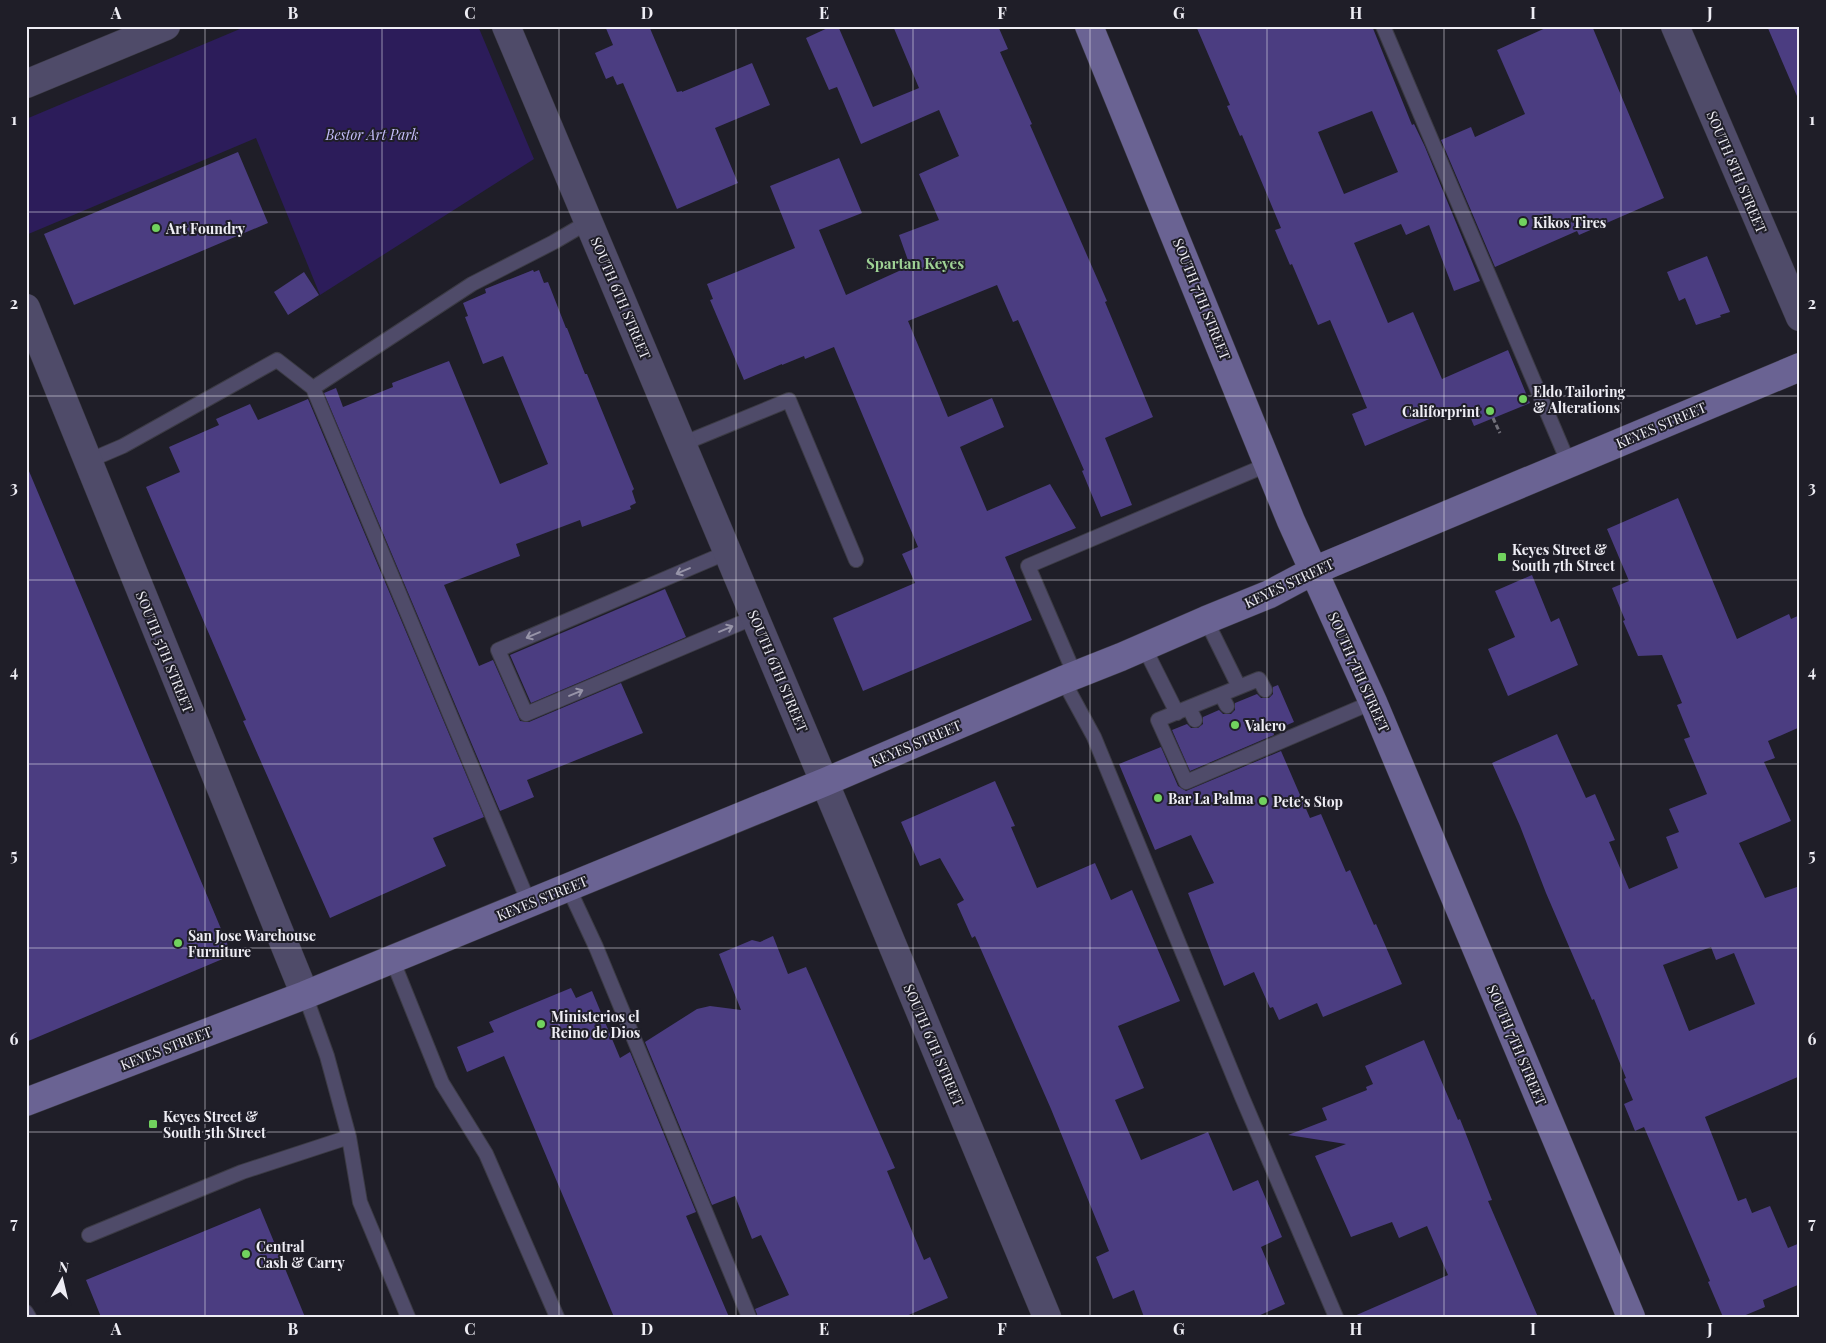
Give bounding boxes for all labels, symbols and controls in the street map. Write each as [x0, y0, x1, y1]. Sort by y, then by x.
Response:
text: A [110, 2, 122, 23]
text: B [288, 2, 299, 23]
text: C [464, 2, 476, 23]
text: D [641, 2, 653, 23]
text: E [819, 2, 829, 23]
text: F [997, 2, 1007, 23]
text: G [1173, 2, 1185, 23]
text: H [1350, 2, 1363, 23]
text: I [1530, 2, 1536, 23]
text: J [1706, 2, 1713, 23]
text: 1 [11, 108, 17, 129]
street label: SOUTH 8TH STREET [1703, 108, 1772, 236]
text: 1 [1809, 108, 1815, 129]
park label: Bestor Art Park [325, 125, 418, 144]
place label: Kikos Tires [1533, 213, 1606, 232]
marker: Kikos Tires [1517, 216, 1529, 228]
place label: Art Foundry [165, 219, 246, 238]
marker: Art Foundry [150, 222, 162, 234]
street label: SOUTH 6TH STREET [587, 234, 656, 362]
street label: SOUTH 7TH STREET [1169, 235, 1235, 363]
district label: Spartan Keyes [866, 253, 964, 273]
text: 2 [10, 292, 18, 313]
text: 2 [1808, 292, 1816, 313]
place label: Eldo Tailoring & Alterations [1533, 382, 1626, 417]
marker: Eldo Tailoring & Alterations [1517, 393, 1529, 405]
street label: KEYES STREET [1613, 397, 1709, 453]
place label: Califorprint [1402, 402, 1480, 421]
marker: Califorprint [1484, 405, 1496, 417]
text: 3 [10, 476, 18, 497]
text: 3 [1808, 476, 1816, 497]
place label: Keyes Street & South 7th Street [1512, 540, 1615, 575]
marker: Keyes Street & South 7th Street [1496, 551, 1508, 563]
street label: KEYES STREET [1241, 554, 1337, 612]
one-way arrow [676, 567, 691, 577]
street label: SOUTH 5TH STREET [132, 588, 198, 716]
street label: SOUTH 6TH STREET [744, 607, 813, 735]
street label: SOUTH 7TH STREET [1324, 609, 1394, 735]
one-way arrow [718, 624, 733, 634]
one-way arrow [526, 631, 541, 640]
text: 4 [10, 660, 18, 681]
text: 4 [1808, 660, 1816, 681]
one-way arrow [568, 687, 583, 697]
street label: KEYES STREET [868, 715, 964, 771]
place label: Valero [1244, 716, 1286, 735]
marker: Valero [1229, 719, 1241, 731]
place label: Bar La Palma [1168, 789, 1254, 808]
marker: Bar La Palma [1152, 792, 1164, 804]
place label: Pete’s Stop [1273, 792, 1343, 811]
marker: Pete’s Stop [1257, 795, 1269, 807]
text: 5 [10, 844, 18, 865]
text: 5 [1808, 844, 1816, 865]
street label: KEYES STREET [494, 871, 591, 925]
place label: San Jose Warehouse Furniture [188, 926, 316, 961]
marker: San Jose Warehouse Furniture [172, 937, 184, 949]
street label: SOUTH 6TH STREET [900, 981, 969, 1109]
street label: SOUTH 7TH STREET [1483, 982, 1551, 1109]
place label: Ministerios el Reino de Dios [551, 1007, 640, 1042]
marker: Ministerios el Reino de Dios [535, 1018, 547, 1030]
street label: KEYES STREET [117, 1022, 215, 1074]
text: 6 [10, 1028, 19, 1049]
text: 6 [1808, 1028, 1817, 1049]
place label: Keyes Street & South 5th Street [163, 1107, 266, 1142]
marker: Keyes Street & South 5th Street [147, 1118, 159, 1130]
text: 7 [10, 1212, 18, 1233]
text: 7 [1808, 1212, 1816, 1233]
place label: Central Cash & Carry [256, 1237, 345, 1272]
marker: Central Cash & Carry [240, 1248, 252, 1260]
north arrow [38, 1256, 88, 1306]
text: N [58, 1257, 70, 1277]
text: A [110, 1318, 122, 1339]
text: B [288, 1318, 299, 1339]
text: C [464, 1318, 476, 1339]
text: D [641, 1318, 653, 1339]
text: E [819, 1318, 829, 1339]
text: F [997, 1318, 1007, 1339]
text: G [1173, 1318, 1185, 1339]
text: H [1350, 1318, 1363, 1339]
text: I [1530, 1318, 1536, 1339]
text: J [1706, 1318, 1713, 1339]

